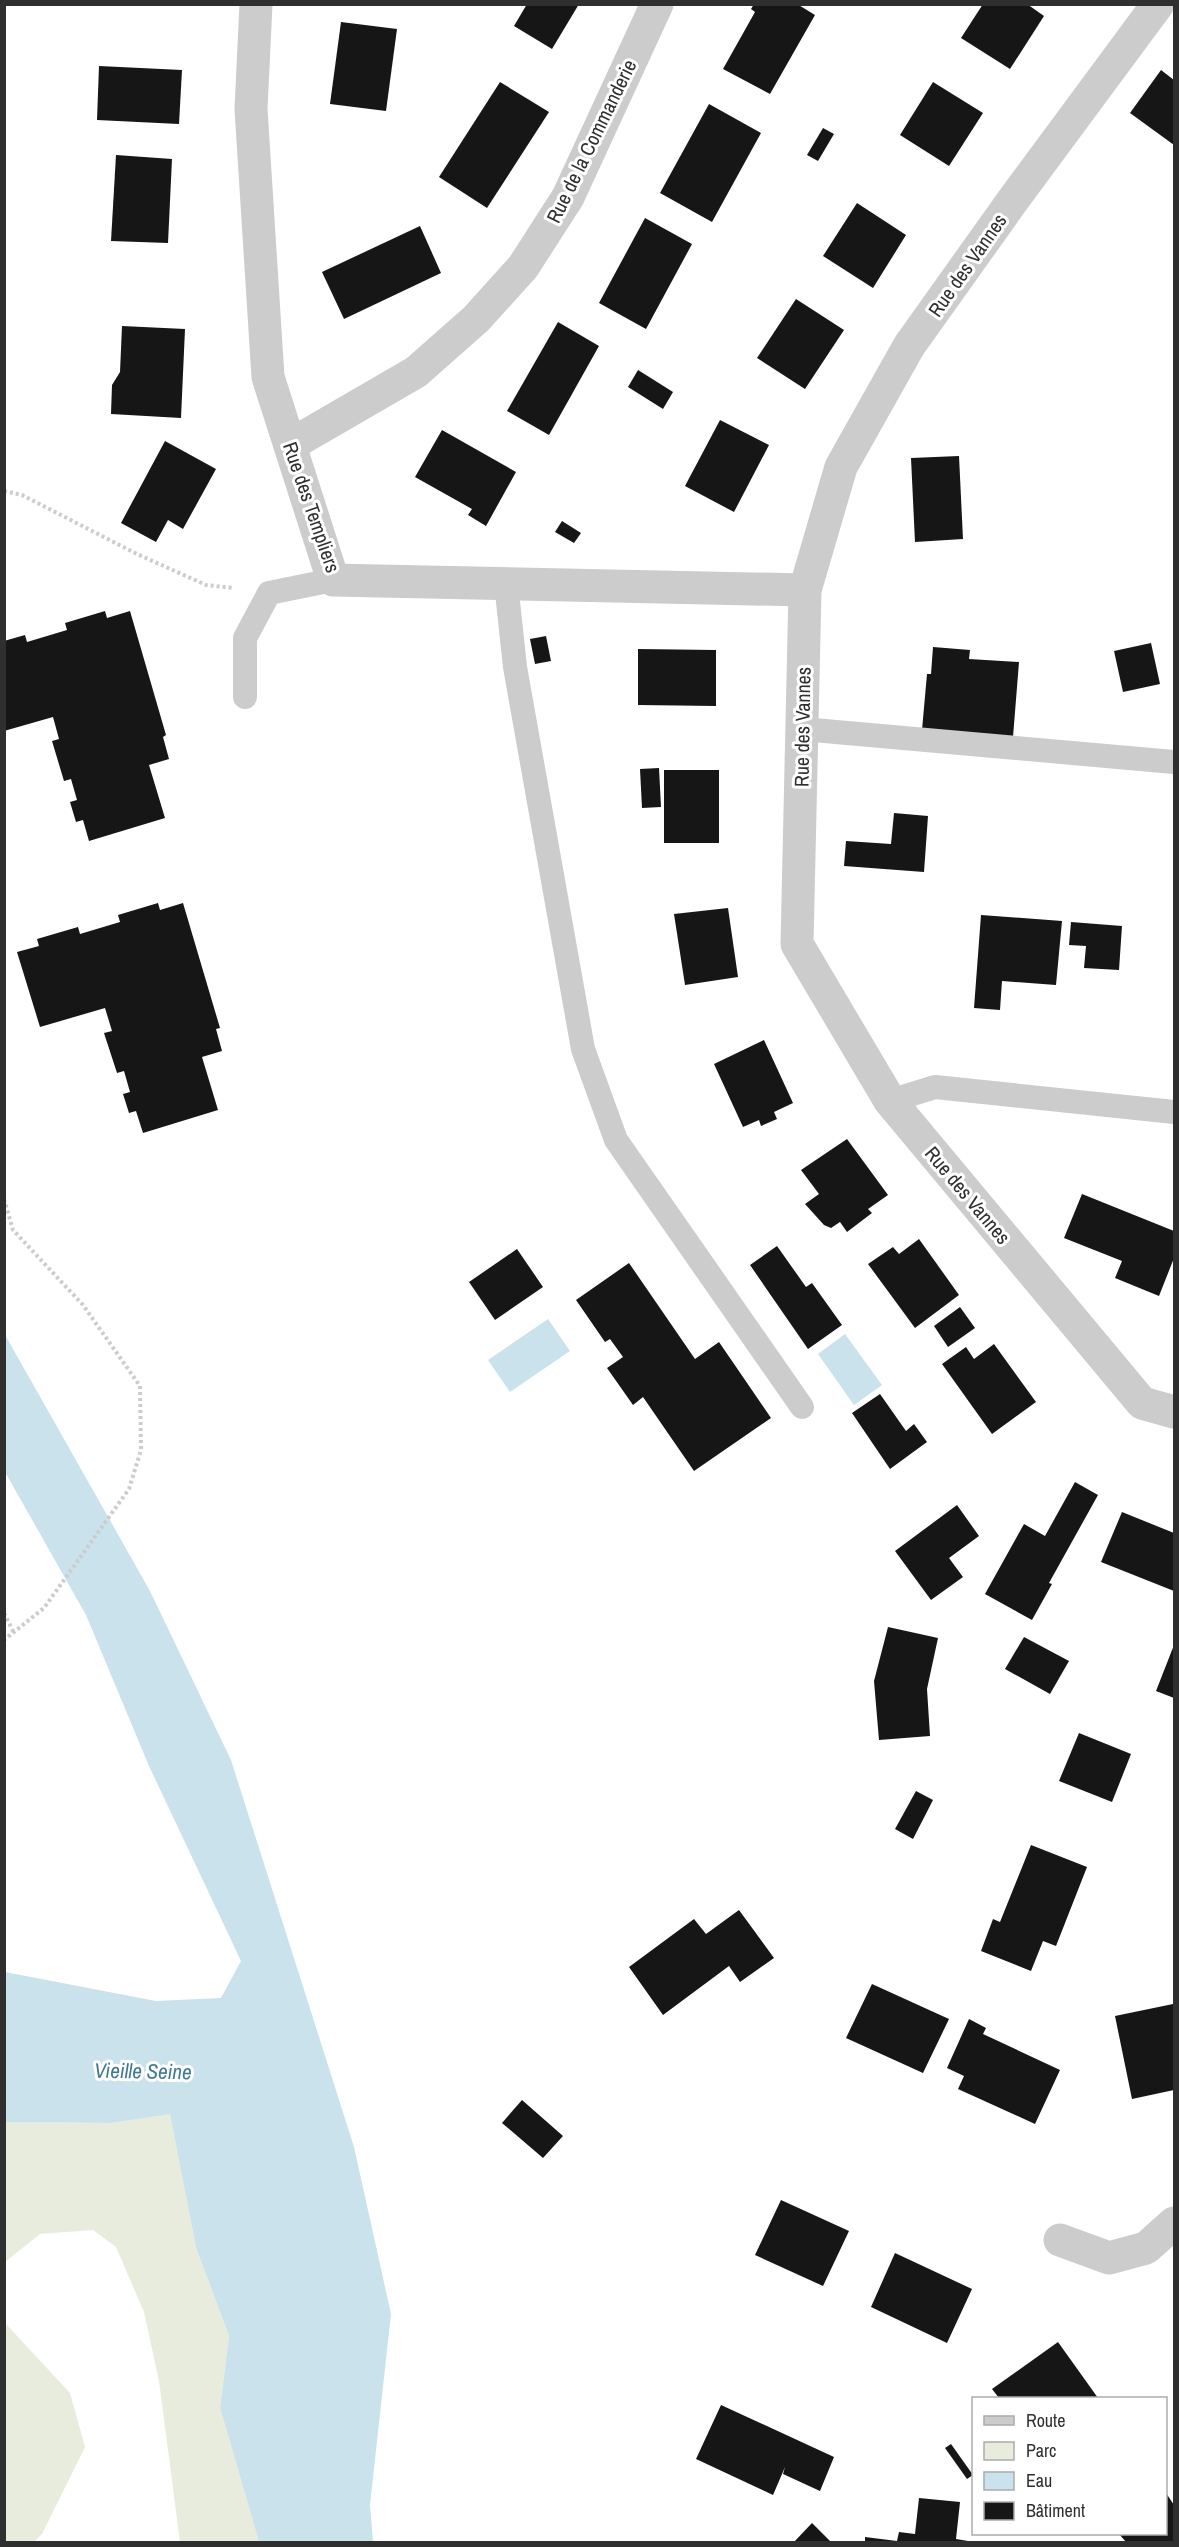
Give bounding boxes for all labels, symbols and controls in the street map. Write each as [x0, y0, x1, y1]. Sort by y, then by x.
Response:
street label: Rue de la Commanderie [540, 55, 642, 227]
street label: Rue des Vannes [922, 208, 1012, 322]
street label: Rue des Templiers [277, 438, 347, 576]
street label: Rue des Vannes [787, 667, 817, 787]
street label: Rue des Vannes [919, 1140, 1017, 1250]
water label: Vieille Seine [94, 2056, 192, 2086]
legend [972, 2397, 1167, 2535]
text: Route [1026, 2408, 1065, 2433]
text: Parc [1026, 2438, 1056, 2463]
text: Eau [1026, 2468, 1052, 2493]
text: Bâtiment [1026, 2498, 1085, 2523]

